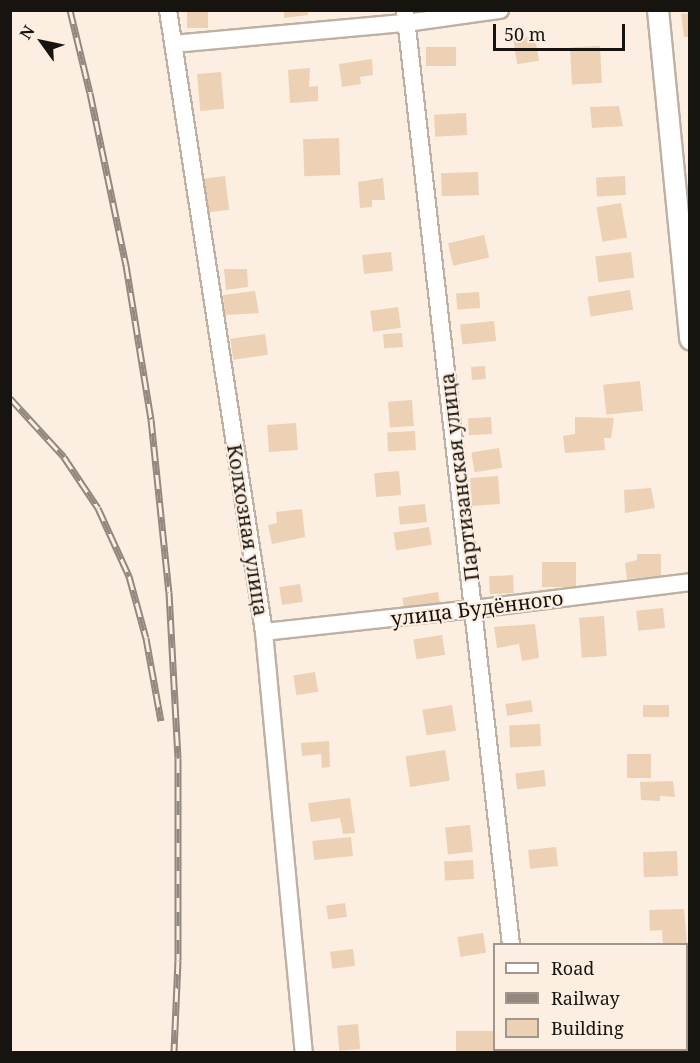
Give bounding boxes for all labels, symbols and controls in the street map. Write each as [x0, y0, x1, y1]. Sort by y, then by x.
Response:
north arrow [12, 12, 72, 72]
scale bar [496, 12, 628, 50]
text: N [14, 21, 40, 43]
text: 50 m [504, 22, 546, 46]
street label: Партизанская улица [434, 371, 484, 583]
street label: Колхозная улица [223, 442, 273, 618]
street label: улица Будённого [389, 586, 565, 630]
legend [493, 943, 688, 1051]
text: Road [551, 956, 594, 980]
text: Railway [551, 986, 620, 1010]
text: Building [551, 1016, 624, 1040]

